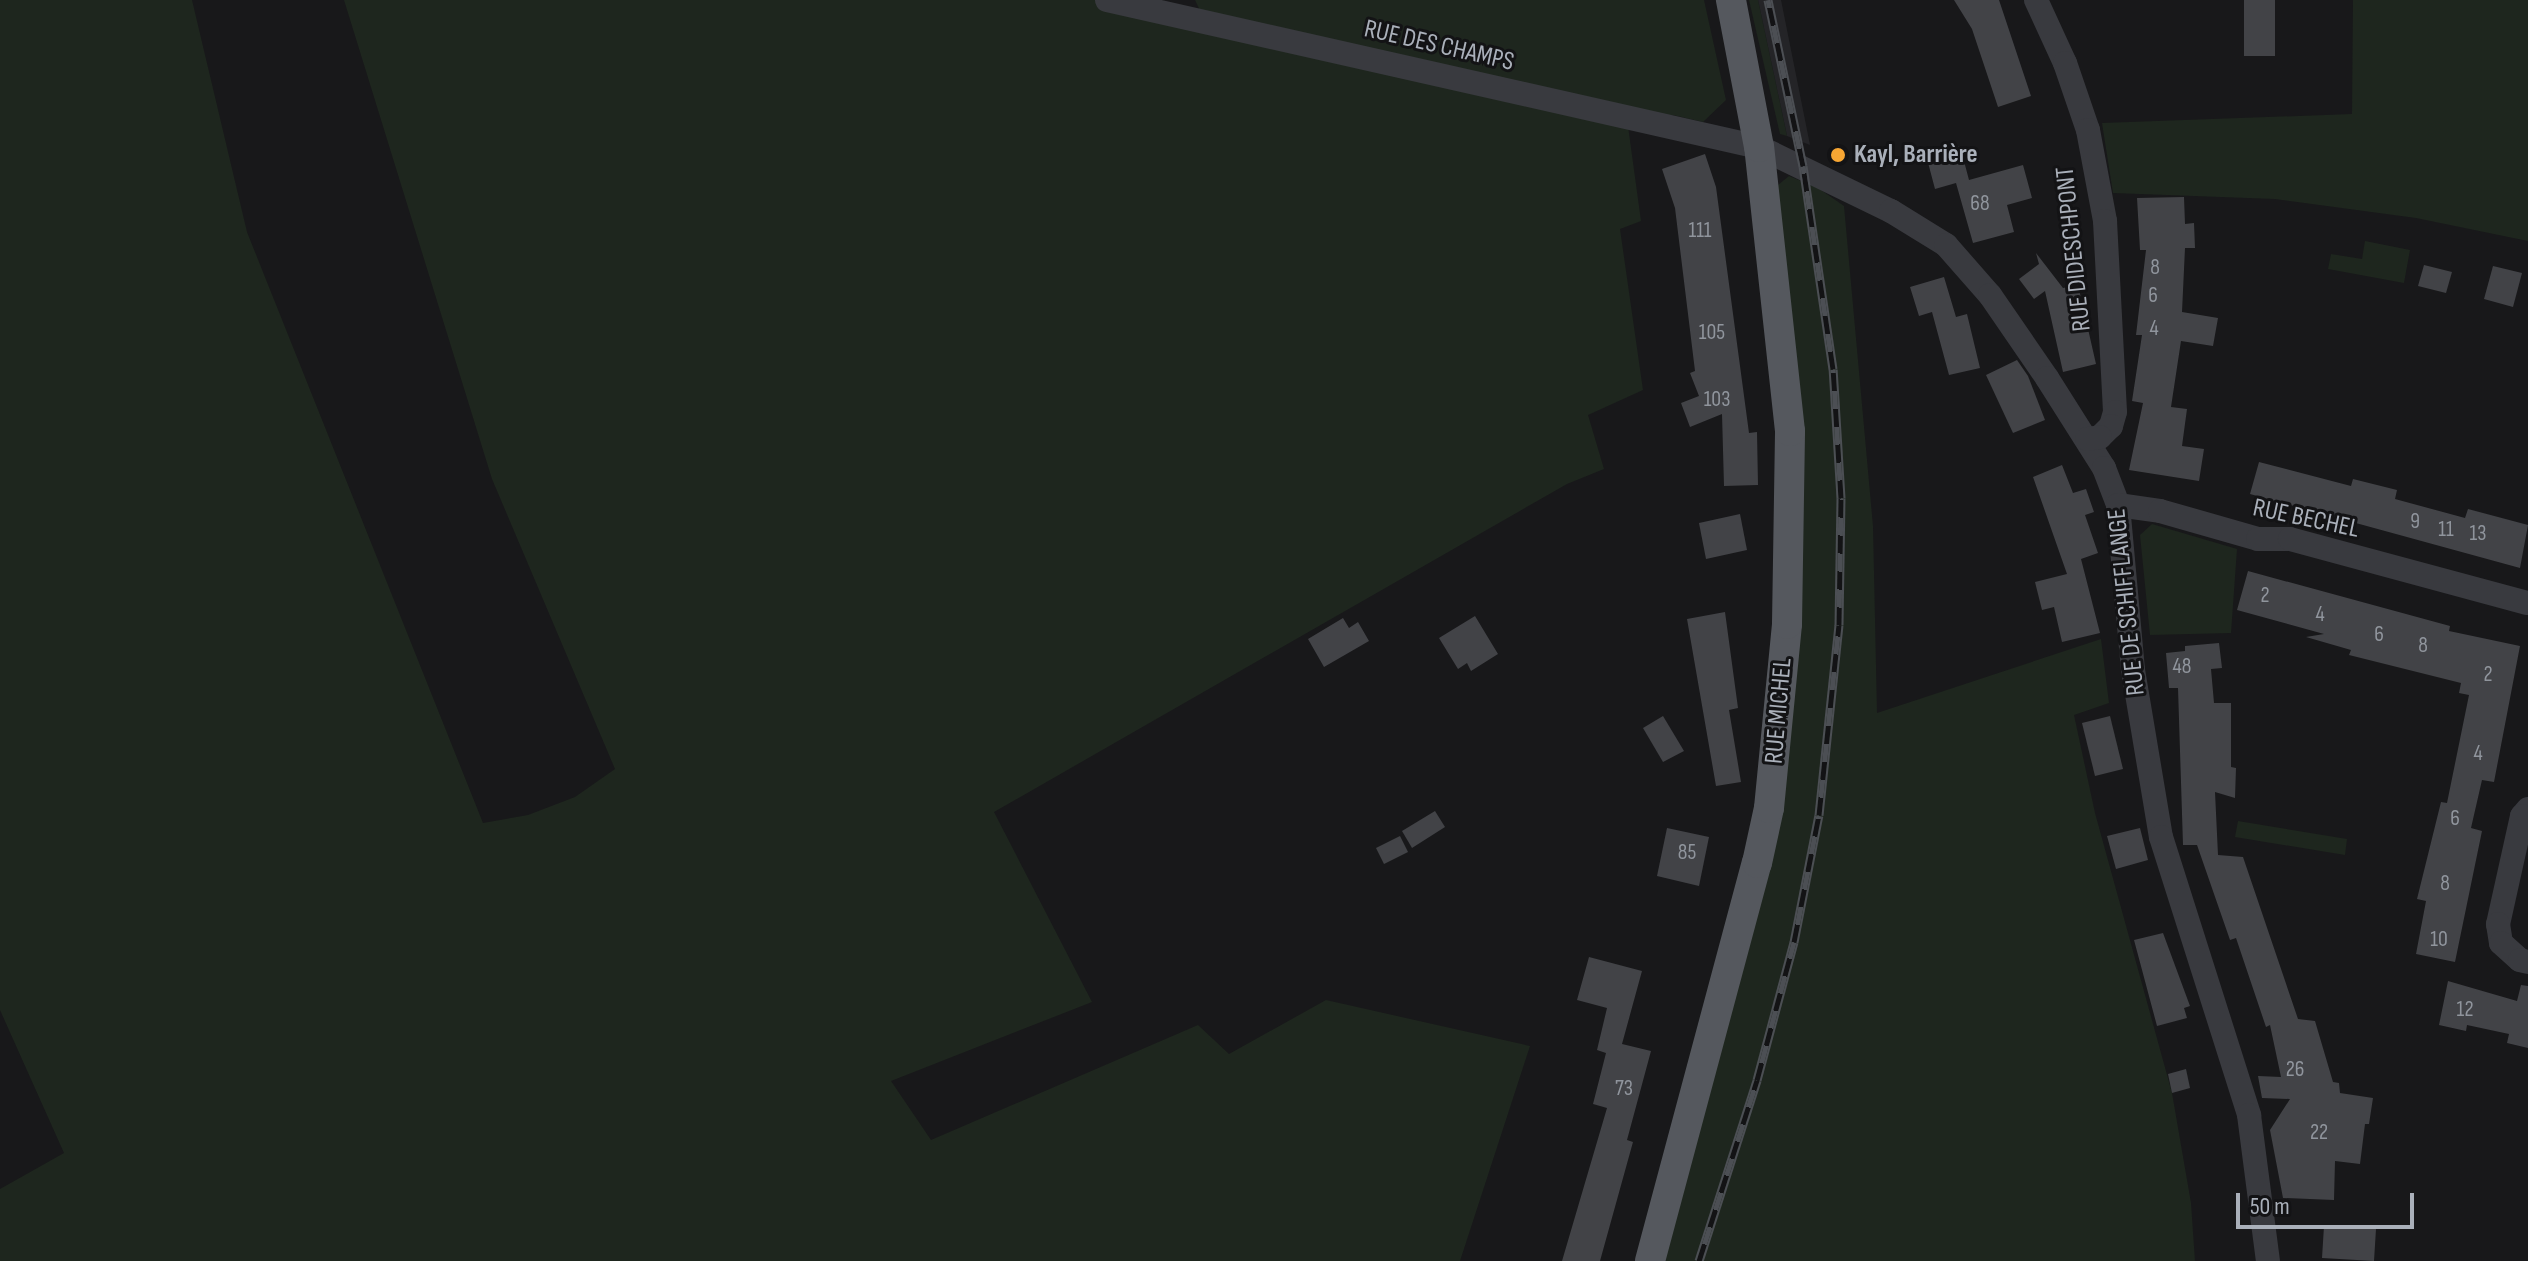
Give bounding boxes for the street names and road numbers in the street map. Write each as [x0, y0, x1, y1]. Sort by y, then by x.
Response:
street label: RUE DES CHAMPS [1361, 14, 1517, 78]
street label: RUE DIDESCHPONT [2050, 165, 2098, 333]
street label: RUE BECHEL [2250, 493, 2362, 545]
street label: RUE DE SCHIFFLANGE [2102, 507, 2152, 697]
street label: RUE MICHEL [1759, 657, 1799, 765]

